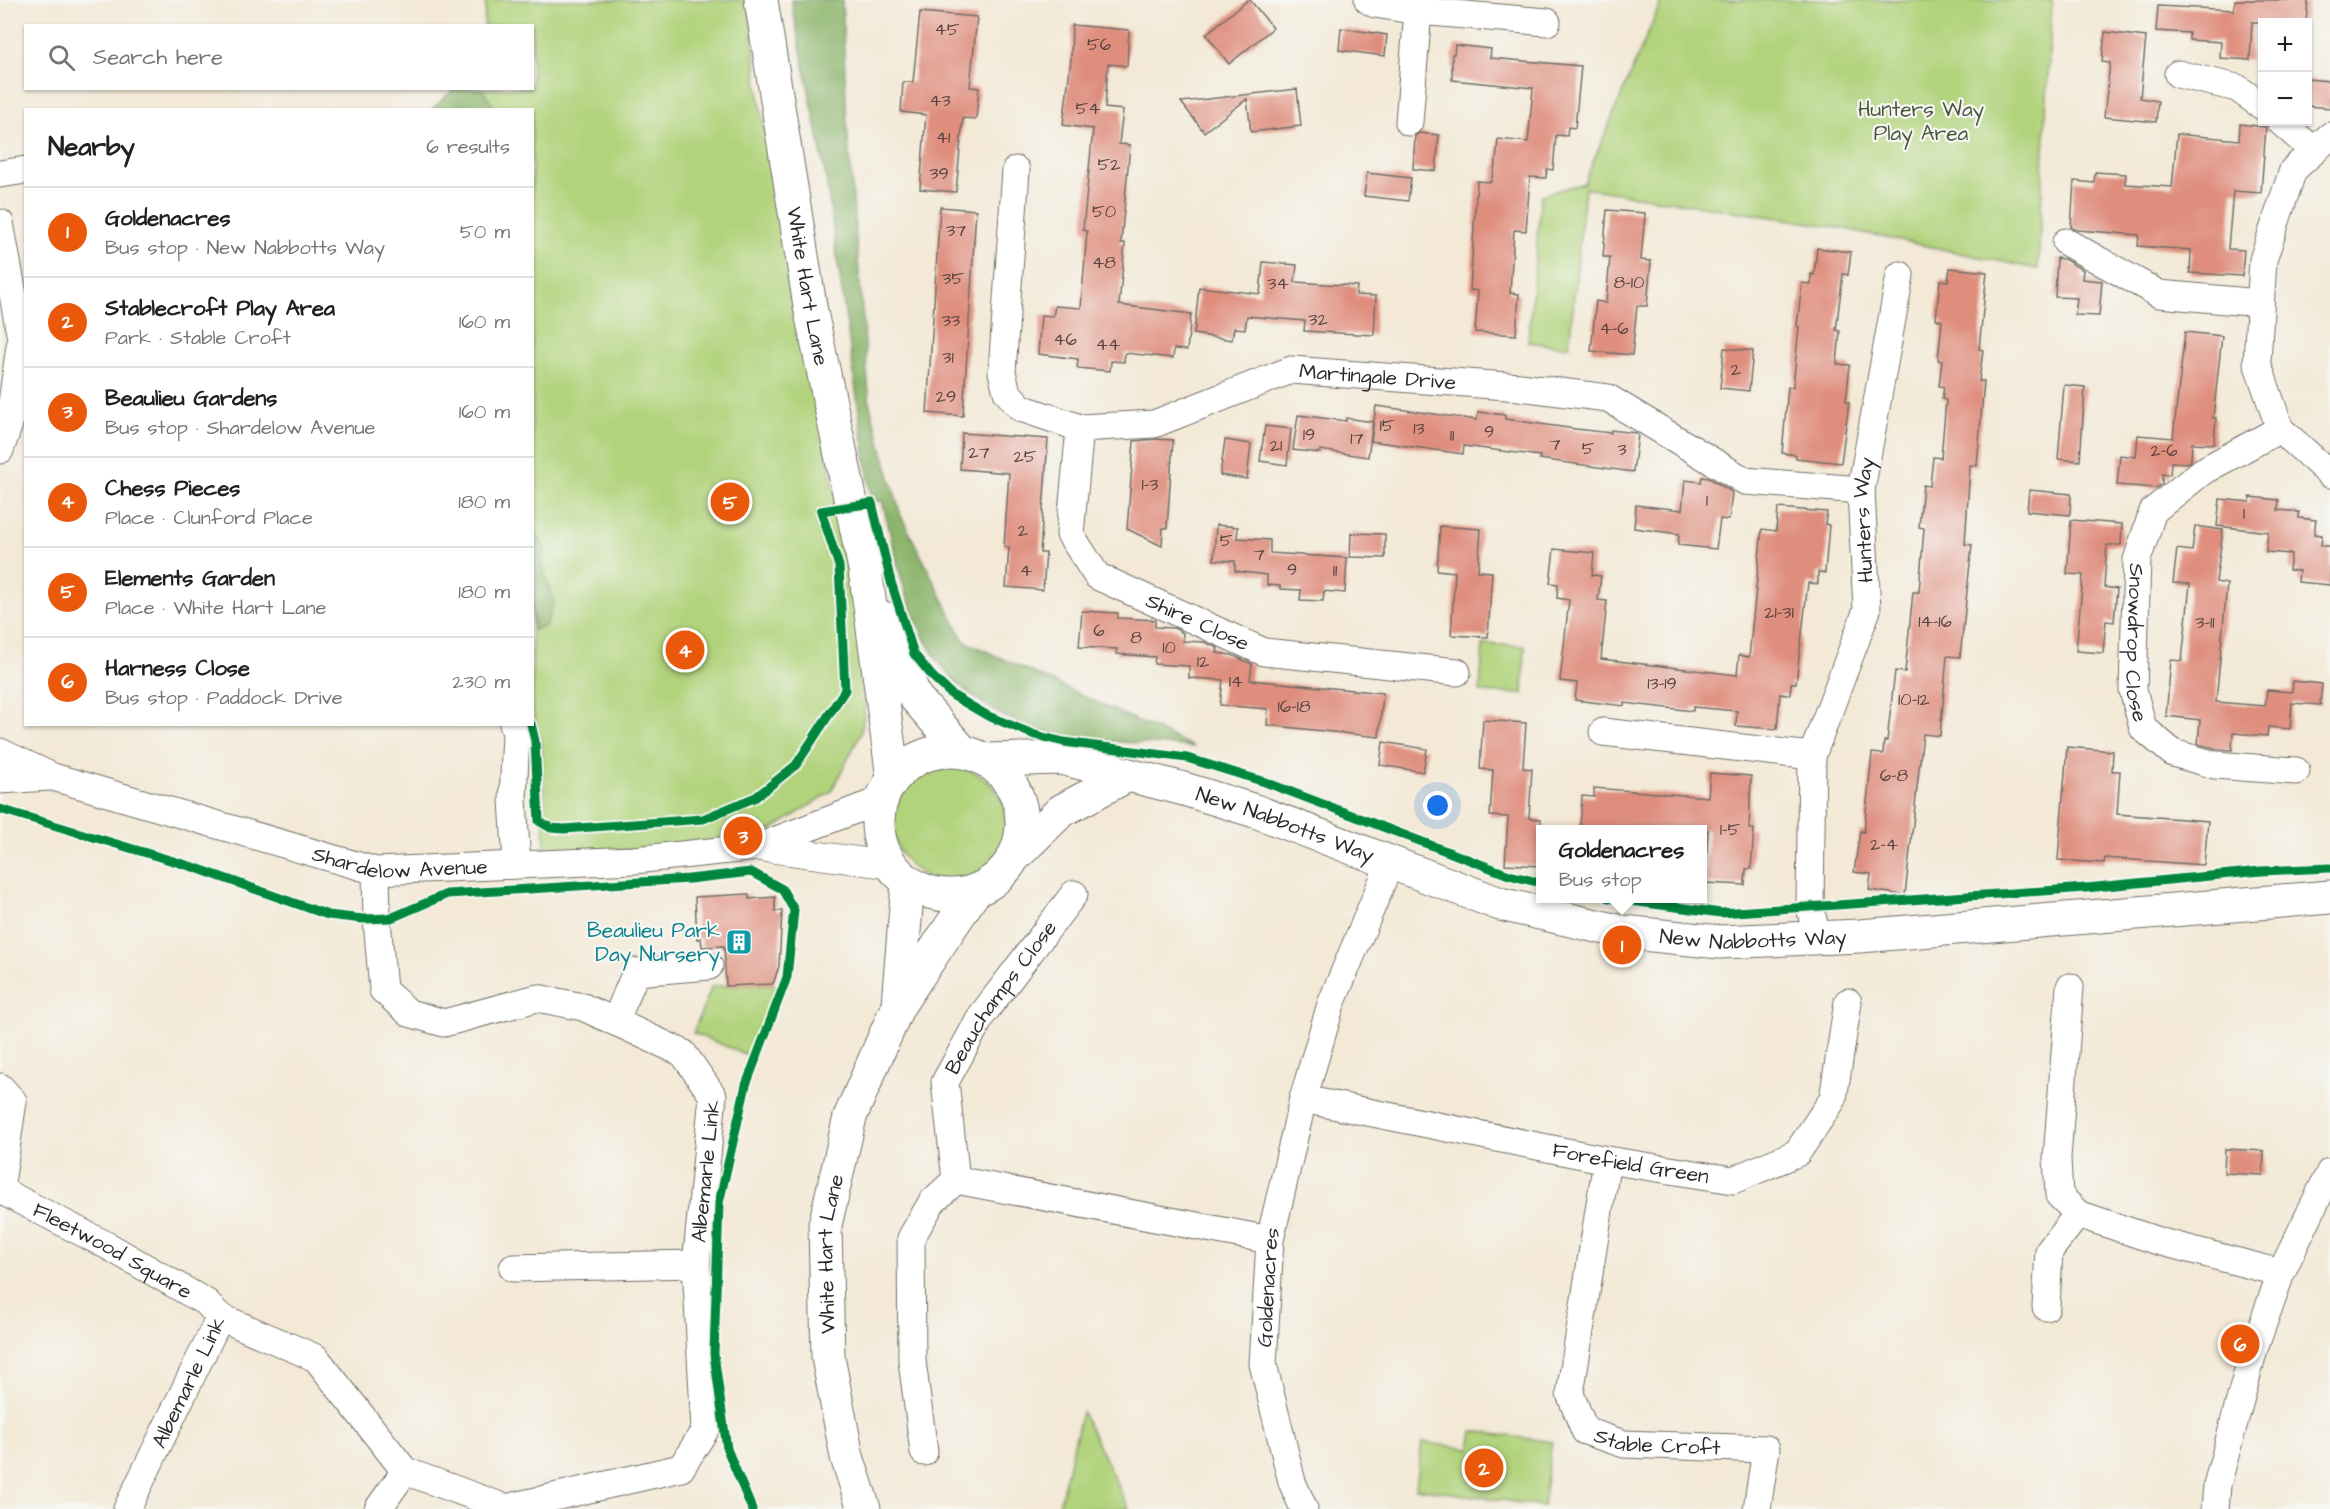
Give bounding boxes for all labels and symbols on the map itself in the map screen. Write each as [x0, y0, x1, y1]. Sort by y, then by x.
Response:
house number: 45 [935, 17, 960, 42]
house number: 56 [1087, 32, 1111, 57]
house number: 43 [929, 88, 951, 113]
park label: Hunters Way Play Area [1858, 95, 1985, 150]
house number: 54 [1076, 96, 1101, 121]
house number: 41 [936, 125, 950, 150]
house number: 52 [1097, 152, 1121, 177]
house number: 39 [929, 161, 949, 186]
house number: 50 [1092, 199, 1116, 224]
street label: White Hart Lane [780, 205, 836, 368]
house number: 37 [946, 218, 966, 243]
house number: 48 [1092, 250, 1116, 275]
house number: 35 [942, 266, 964, 291]
house number: 8-10 [1614, 270, 1644, 295]
house number: 34 [1267, 271, 1289, 296]
house number: 32 [1308, 307, 1328, 332]
house number: 33 [942, 308, 960, 333]
house number: 4-6 [1599, 316, 1629, 341]
house number: 46 [1053, 327, 1077, 352]
house number: 44 [1096, 332, 1120, 357]
house number: 31 [942, 345, 954, 370]
street label: Martingale Drive [1298, 356, 1457, 397]
house number: 2 [1731, 357, 1742, 382]
house number: 29 [936, 384, 956, 409]
house number: 15 [1379, 413, 1395, 438]
house number: 13 [1413, 416, 1425, 441]
house number: 9 [1484, 419, 1494, 444]
house number: 19 [1303, 422, 1315, 447]
house number: 11 [1450, 423, 1454, 448]
house number: 17 [1350, 426, 1364, 451]
house number: 7 [1549, 432, 1561, 457]
house number: 21 [1270, 433, 1282, 458]
house number: 5 [1582, 436, 1595, 461]
house number: 3 [1617, 437, 1627, 462]
house number: 2-6 [2150, 438, 2178, 463]
house number: 27 [968, 440, 990, 465]
house number: 25 [1013, 444, 1037, 469]
street label: Hunters Way [1845, 454, 1883, 584]
house number: 1-3 [1141, 472, 1159, 497]
pin: 5 [710, 480, 750, 524]
house number: 1 [1706, 488, 1708, 513]
house number: 1 [2243, 501, 2245, 526]
house number: 2 [1018, 518, 1029, 543]
house number: 5 [1220, 528, 1233, 553]
house number: 7 [1253, 542, 1265, 567]
house number: 9 [1287, 557, 1297, 582]
house number: 4 [1020, 558, 1032, 583]
house number: 11 [1333, 558, 1337, 583]
street label: Snowdrop Close [2118, 563, 2155, 725]
street label: Shire Close [1141, 586, 1254, 658]
house number: 21-31 [1764, 600, 1794, 625]
house number: 14-16 [1918, 609, 1952, 634]
house number: 3-11 [2195, 610, 2215, 635]
house number: 6 [1093, 618, 1105, 643]
house number: 8 [1130, 625, 1142, 650]
pin: 4 [666, 628, 704, 672]
house number: 10 [1162, 635, 1176, 660]
house number: 12 [1197, 649, 1210, 674]
house number: 14 [1229, 669, 1243, 694]
house number: 13-19 [1647, 671, 1677, 696]
house number: 10-12 [1898, 687, 1931, 712]
house number: 16-18 [1277, 694, 1311, 719]
house number: 6-8 [1880, 763, 1909, 788]
street label: New Nabbotts Way [1193, 779, 1379, 871]
your location [1423, 791, 1452, 820]
pin: 3 [724, 814, 762, 858]
house number: 1-5 [1720, 817, 1741, 842]
house number: 2-4 [1870, 832, 1898, 857]
street label: Shardelow Avenue [309, 839, 488, 886]
street label: Beauchamps Close [938, 914, 1063, 1079]
place label: Beaulieu Park Day Nursery [587, 916, 720, 971]
street label: New Nabbotts Way [1658, 921, 1848, 957]
pin: 1 [1602, 922, 1642, 968]
building icon: Beaulieu Park Day Nursery [724, 927, 754, 957]
street label: Albemarle Link [684, 1099, 727, 1244]
street label: Forefield Green [1550, 1135, 1711, 1190]
street label: White Hart Lane [810, 1171, 851, 1334]
street label: Fleetwood Square [28, 1195, 198, 1306]
street label: Goldenacres [1249, 1224, 1287, 1348]
street label: Albemarle Link [144, 1311, 233, 1453]
pin: 6 [2220, 1322, 2260, 1366]
street label: Stable Croft [1591, 1421, 1721, 1462]
pin: 2 [1464, 1446, 1504, 1490]

